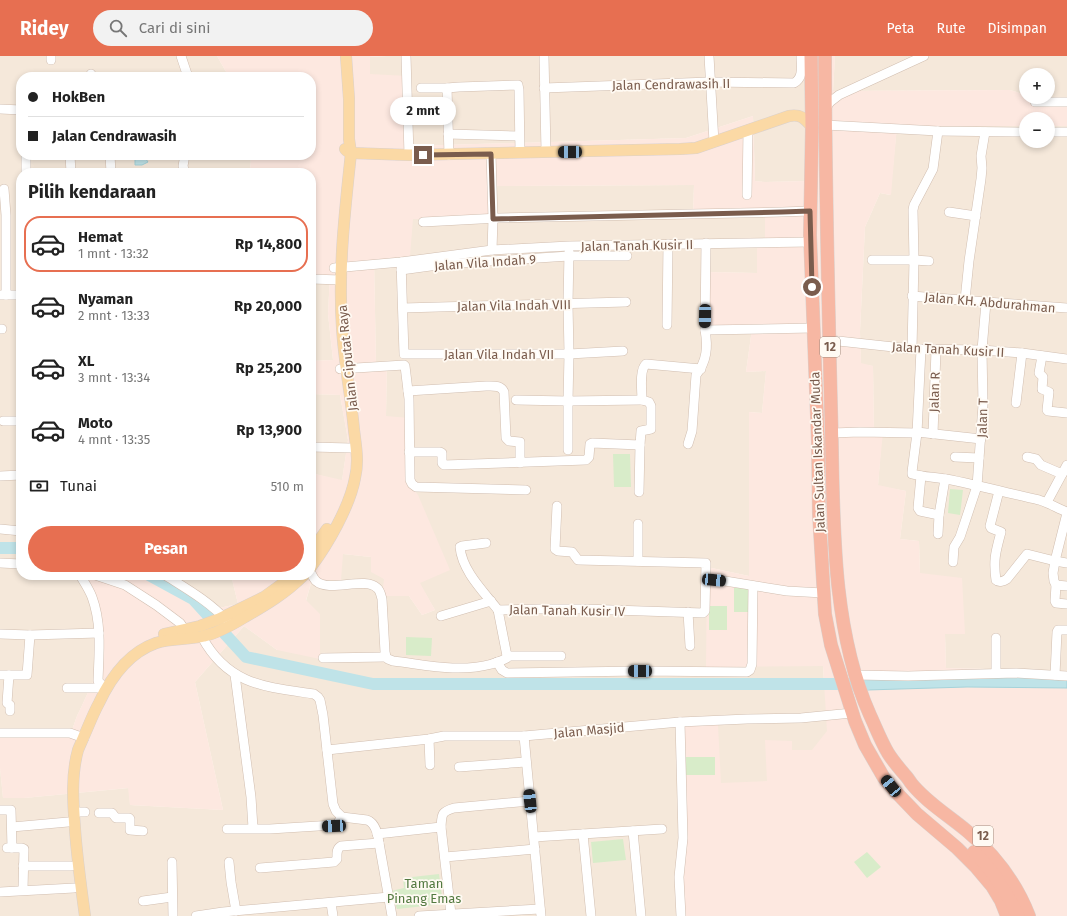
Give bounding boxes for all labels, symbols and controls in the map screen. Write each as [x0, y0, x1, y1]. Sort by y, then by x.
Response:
search box [93, 10, 373, 46]
text: Ridey [20, 17, 69, 40]
icon: search [107, 17, 129, 39]
text: Cari di sini [139, 19, 211, 37]
text: Peta [887, 20, 914, 37]
text: Rute [936, 20, 966, 37]
text: Disimpan [988, 20, 1047, 37]
map controls [1019, 68, 1055, 148]
button: + [1019, 68, 1055, 104]
street label: Jalan Cendrawasih II [612, 76, 730, 93]
text: HokBen [52, 88, 105, 106]
callout: 2 mnt [390, 97, 456, 125]
text: 2 mnt [406, 103, 440, 118]
button: − [1019, 112, 1055, 148]
text: Jalan Cendrawasih [52, 127, 177, 145]
route end [414, 146, 432, 164]
car [558, 146, 582, 158]
text: Pilih kendaraan [28, 181, 156, 203]
icon: car [30, 226, 66, 262]
text: Hemat [78, 228, 123, 246]
text: Rp 14,800 [235, 235, 302, 253]
street label: Jalan Tanah Kusir II [581, 237, 693, 254]
text: 1 mnt · 13:32 [78, 246, 149, 261]
street label: Jalan Vila Indah 9 [434, 251, 537, 274]
route start [803, 278, 821, 296]
icon: car [30, 288, 66, 324]
street label: Jalan KH. Abdurahman [924, 289, 1056, 316]
text: Nyaman [78, 290, 133, 308]
text: Rp 20,000 [234, 297, 302, 315]
street label: Jalan Vila Indah VIII [457, 297, 571, 314]
street label: Jalan Ciputat Raya [334, 304, 361, 412]
car [699, 304, 711, 328]
text: 2 mnt · 13:33 [78, 308, 150, 323]
road number: 12 [820, 337, 840, 357]
street label: Jalan Tanah Kusir II [891, 339, 1005, 360]
street label: Jalan Vila Indah VII [444, 347, 554, 362]
icon: car [30, 350, 66, 386]
text: XL [78, 352, 94, 370]
text: Rp 25,200 [236, 359, 302, 377]
text: 3 mnt · 13:34 [78, 370, 150, 385]
street label: Jalan Sultan Iskandar Muda [807, 371, 828, 533]
street label: Jalan R [926, 371, 943, 413]
street label: Jalan T [974, 398, 991, 438]
icon: car [30, 412, 66, 448]
text: Moto [78, 414, 113, 432]
text: Rp 13,900 [236, 421, 302, 439]
text: 4 mnt · 13:35 [78, 432, 150, 447]
icon: cash [28, 475, 50, 497]
text: Tunai [60, 477, 97, 495]
text: 510 m [271, 479, 304, 494]
button: Pesan [28, 526, 304, 572]
car [702, 573, 726, 587]
street label: Jalan Tanah Kusir IV [509, 602, 626, 619]
car [628, 665, 652, 677]
street label: Jalan Masjid [553, 720, 625, 741]
car [879, 773, 903, 799]
car [523, 788, 537, 814]
car [322, 819, 346, 833]
road number: 12 [973, 826, 993, 846]
park label: Taman Pinang Emas [387, 876, 461, 906]

